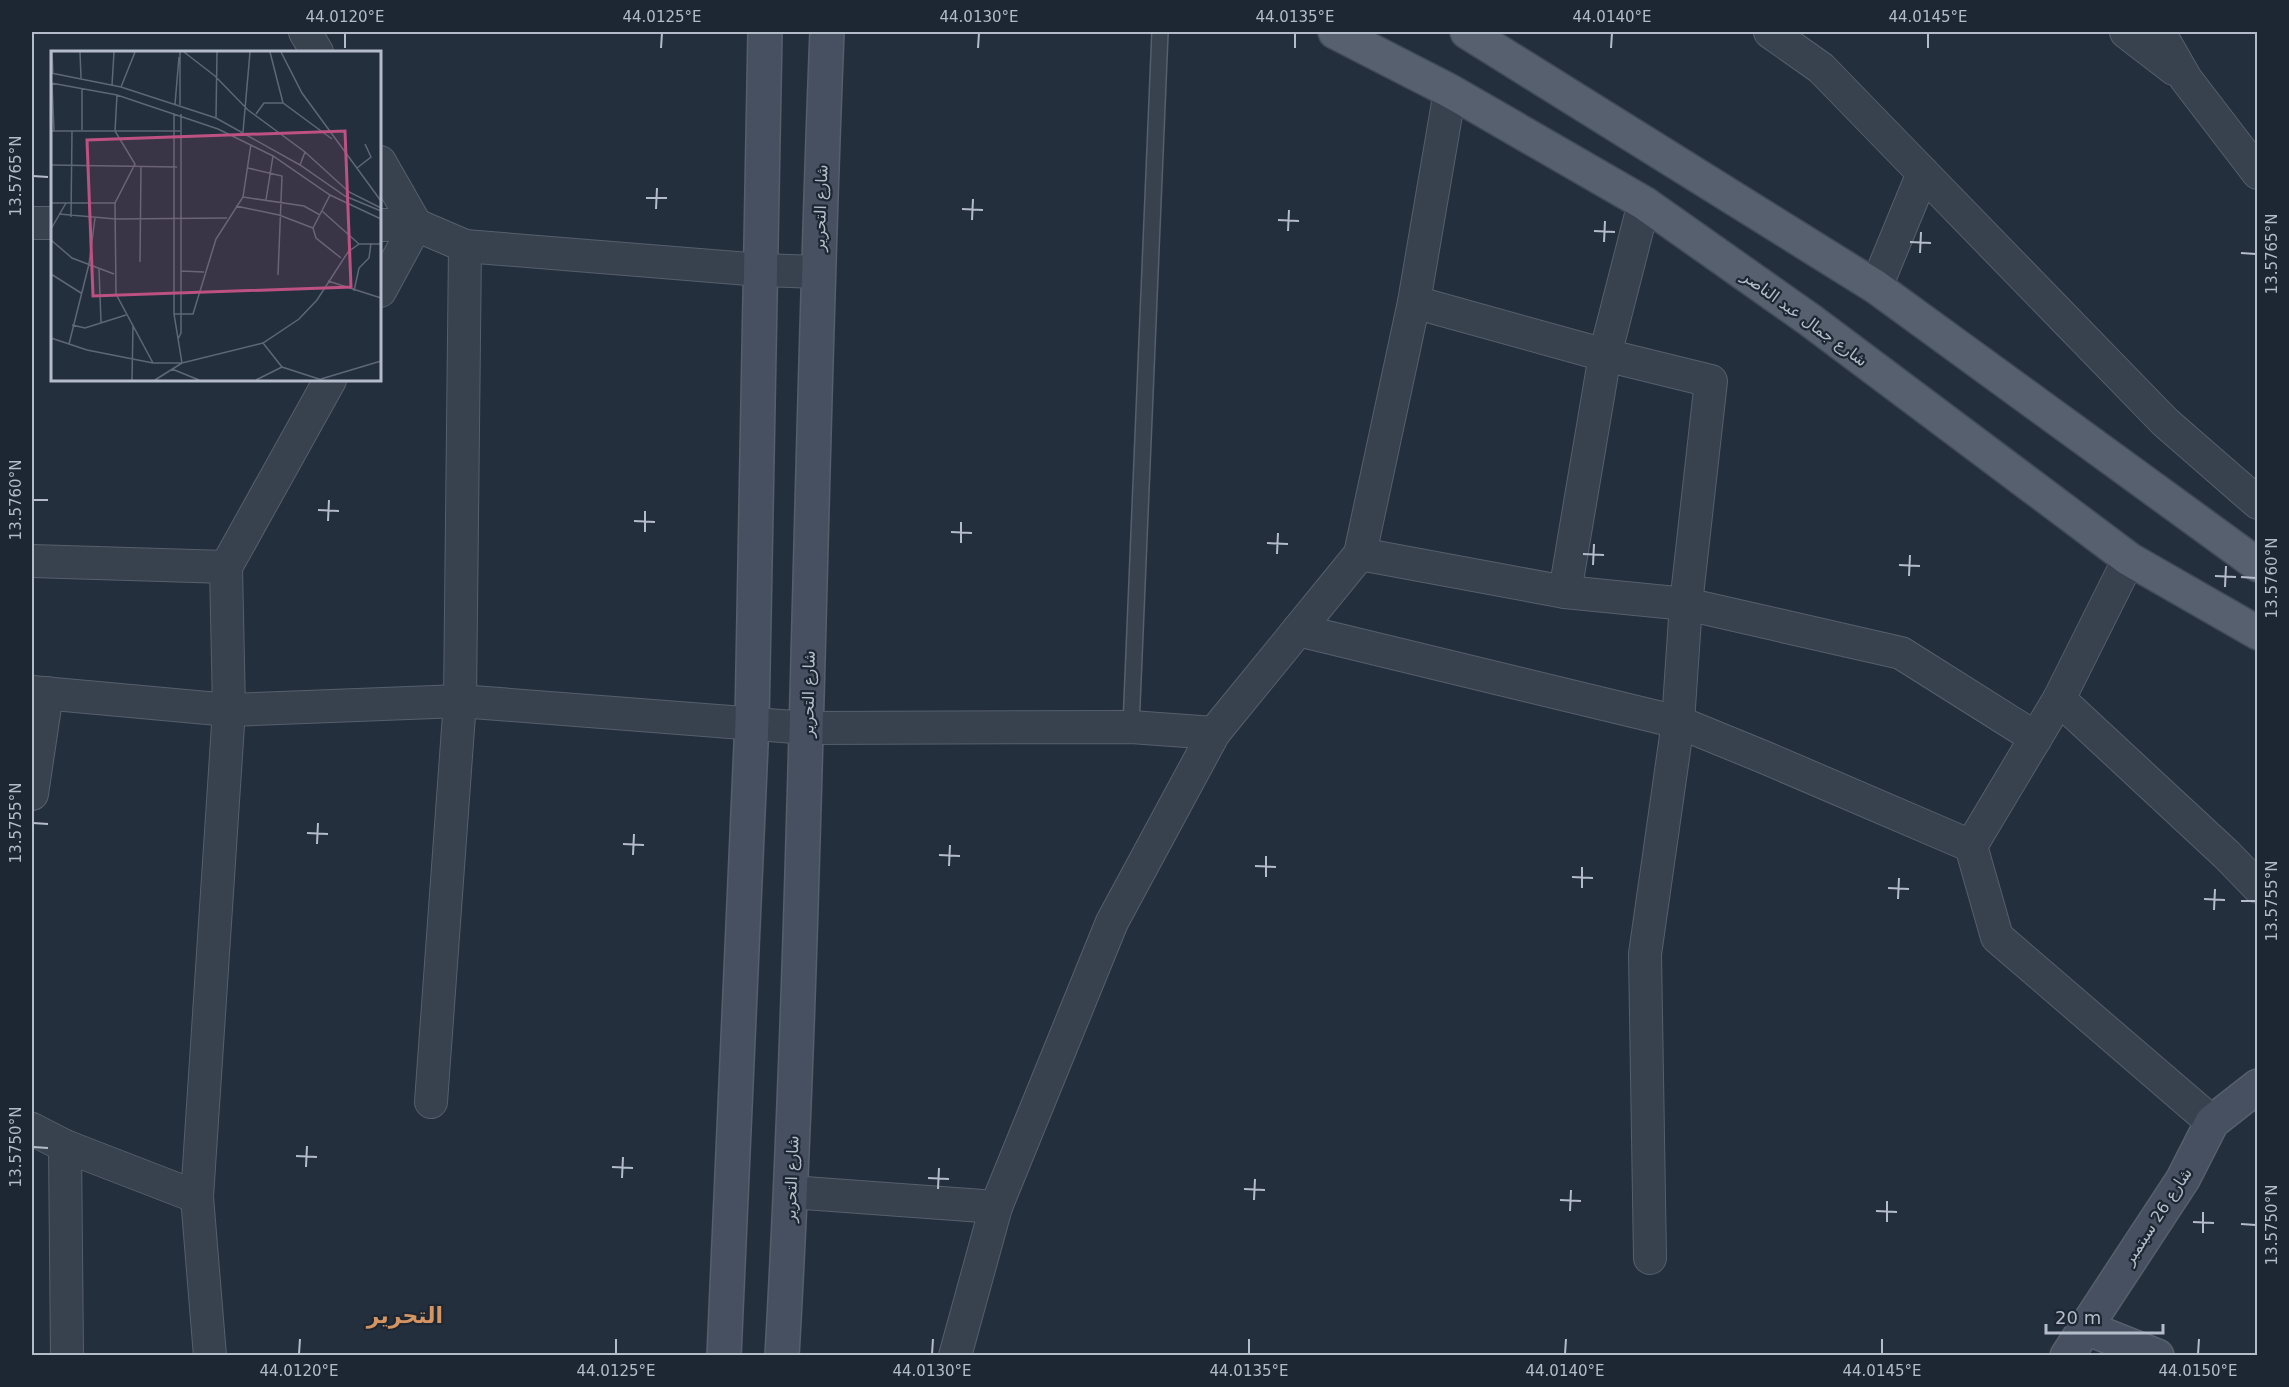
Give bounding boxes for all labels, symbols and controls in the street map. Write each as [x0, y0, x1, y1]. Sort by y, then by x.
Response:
text: 44.0120°E [305, 8, 385, 26]
text: 44.0125°E [622, 8, 702, 26]
text: 44.0130°E [939, 8, 1019, 26]
text: 44.0135°E [1255, 8, 1335, 26]
text: 44.0140°E [1572, 8, 1652, 26]
text: 44.0145°E [1888, 8, 1968, 26]
inset map [51, 51, 381, 381]
text: 13.5765°N [7, 136, 25, 216]
street label: شارع التحرير [809, 164, 833, 253]
text: 13.5765°N [2263, 214, 2281, 294]
street label: شارع جمال عبد الناصر [1737, 266, 1871, 371]
text: 13.5760°N [7, 460, 25, 540]
text: 13.5760°N [2263, 538, 2281, 618]
street label: شارع التحرير [798, 650, 820, 739]
text: 13.5755°N [7, 783, 25, 863]
text: 13.5755°N [2263, 861, 2281, 941]
text: 13.5750°N [7, 1107, 25, 1187]
street label: شارع التحرير [780, 1135, 804, 1224]
street label: شارع 26 سبتمبر [2118, 1164, 2197, 1270]
text: 13.5750°N [2263, 1185, 2281, 1265]
scale bar [2046, 1297, 2163, 1335]
district label: التحرير [366, 1303, 443, 1329]
text: 20 m [2055, 1307, 2101, 1328]
text: 44.0120°E [259, 1362, 339, 1380]
text: 44.0125°E [576, 1362, 656, 1380]
text: 44.0130°E [892, 1362, 972, 1380]
text: 44.0135°E [1209, 1362, 1289, 1380]
text: 44.0140°E [1525, 1362, 1605, 1380]
text: 44.0145°E [1842, 1362, 1922, 1380]
text: 44.0150°E [2158, 1362, 2238, 1380]

